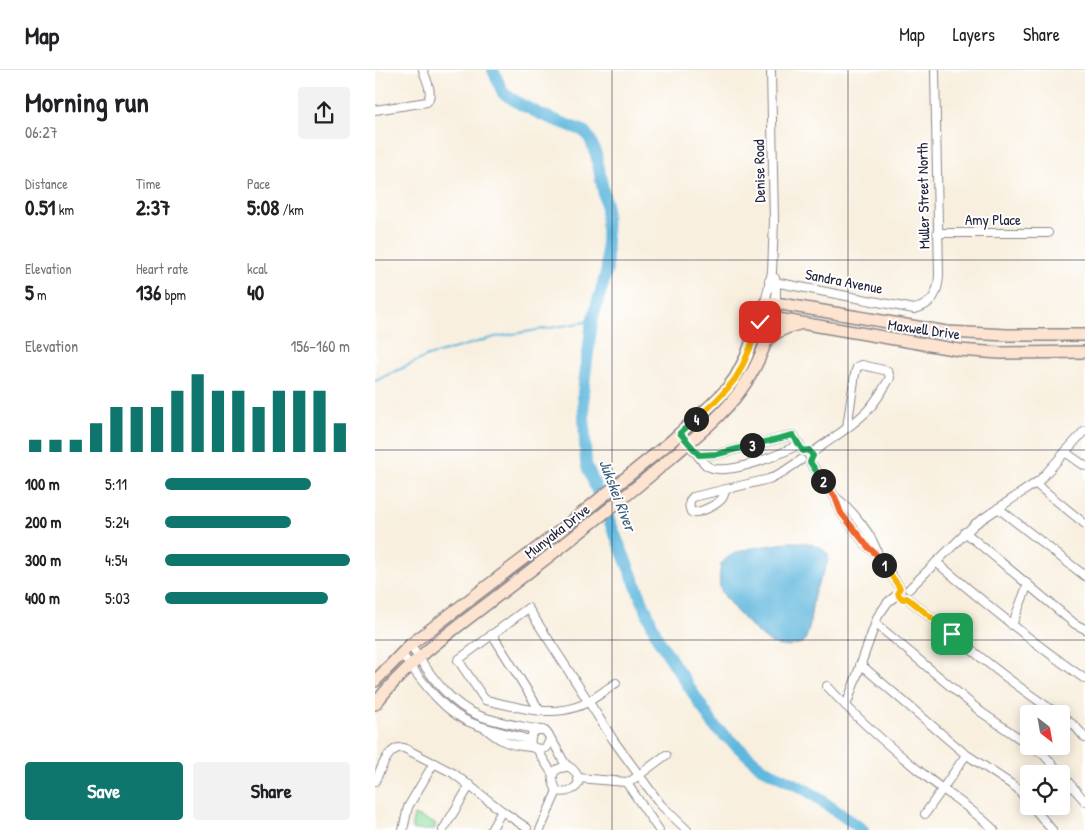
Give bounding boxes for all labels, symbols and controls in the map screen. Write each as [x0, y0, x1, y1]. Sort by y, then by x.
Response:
text: Map [25, 19, 59, 51]
text: Map [899, 22, 925, 47]
text: Layers [953, 22, 995, 47]
text: Share [1023, 22, 1060, 47]
text: Morning run [25, 83, 149, 121]
button: share [298, 87, 350, 139]
text: 06:27 [25, 121, 58, 143]
street label: Denise Road [748, 139, 770, 203]
street label: Muller Street North [912, 143, 934, 249]
text: Distance [25, 174, 68, 193]
text: Time [136, 174, 161, 193]
text: Pace [247, 174, 270, 193]
text: 0.51 [25, 193, 55, 222]
text: 2:37 [136, 193, 171, 222]
text: 5:08 [247, 193, 279, 222]
text: km [55, 200, 74, 219]
text: /km [279, 200, 304, 219]
street label: Amy Place [965, 209, 1021, 230]
text: Elevation [25, 259, 72, 278]
text: Heart rate [136, 259, 188, 278]
text: kcal [247, 259, 267, 278]
street label: Sandra Avenue [803, 263, 885, 299]
text: 5 [25, 278, 34, 307]
text: 136 [136, 278, 161, 307]
text: 40 [247, 278, 264, 307]
text: m [34, 285, 47, 304]
text: bpm [161, 285, 186, 304]
pin [739, 301, 781, 343]
icon: check [746, 308, 774, 336]
street label: Maxwell Drive [887, 314, 961, 344]
text: Elevation [25, 335, 78, 357]
text: 156–160 m [290, 335, 350, 357]
pin: 4 [683, 406, 709, 432]
text: 4 [694, 410, 699, 429]
pin: 3 [739, 432, 765, 458]
text: 3 [749, 436, 756, 455]
water label: Jukskei River [594, 456, 642, 536]
pin: 2 [811, 468, 835, 494]
text: 2 [820, 472, 827, 491]
text: 100 m [25, 473, 60, 495]
text: 5:11 [105, 473, 127, 495]
street label: Munyaka Drive [520, 499, 594, 563]
text: 200 m [25, 511, 61, 533]
text: 5:24 [105, 511, 129, 533]
text: 300 m [25, 549, 61, 571]
text: 4:54 [105, 549, 127, 571]
pin: 1 [871, 552, 897, 578]
text: 1 [882, 556, 887, 575]
text: 400 m [25, 587, 60, 609]
text: 5:03 [105, 587, 130, 609]
pin [931, 613, 973, 655]
icon: arrive [938, 620, 966, 648]
north arrow [1020, 705, 1070, 755]
map controls [1020, 705, 1070, 815]
button: Save [25, 762, 183, 820]
button: Share [193, 762, 350, 820]
button: locate [1020, 765, 1070, 815]

